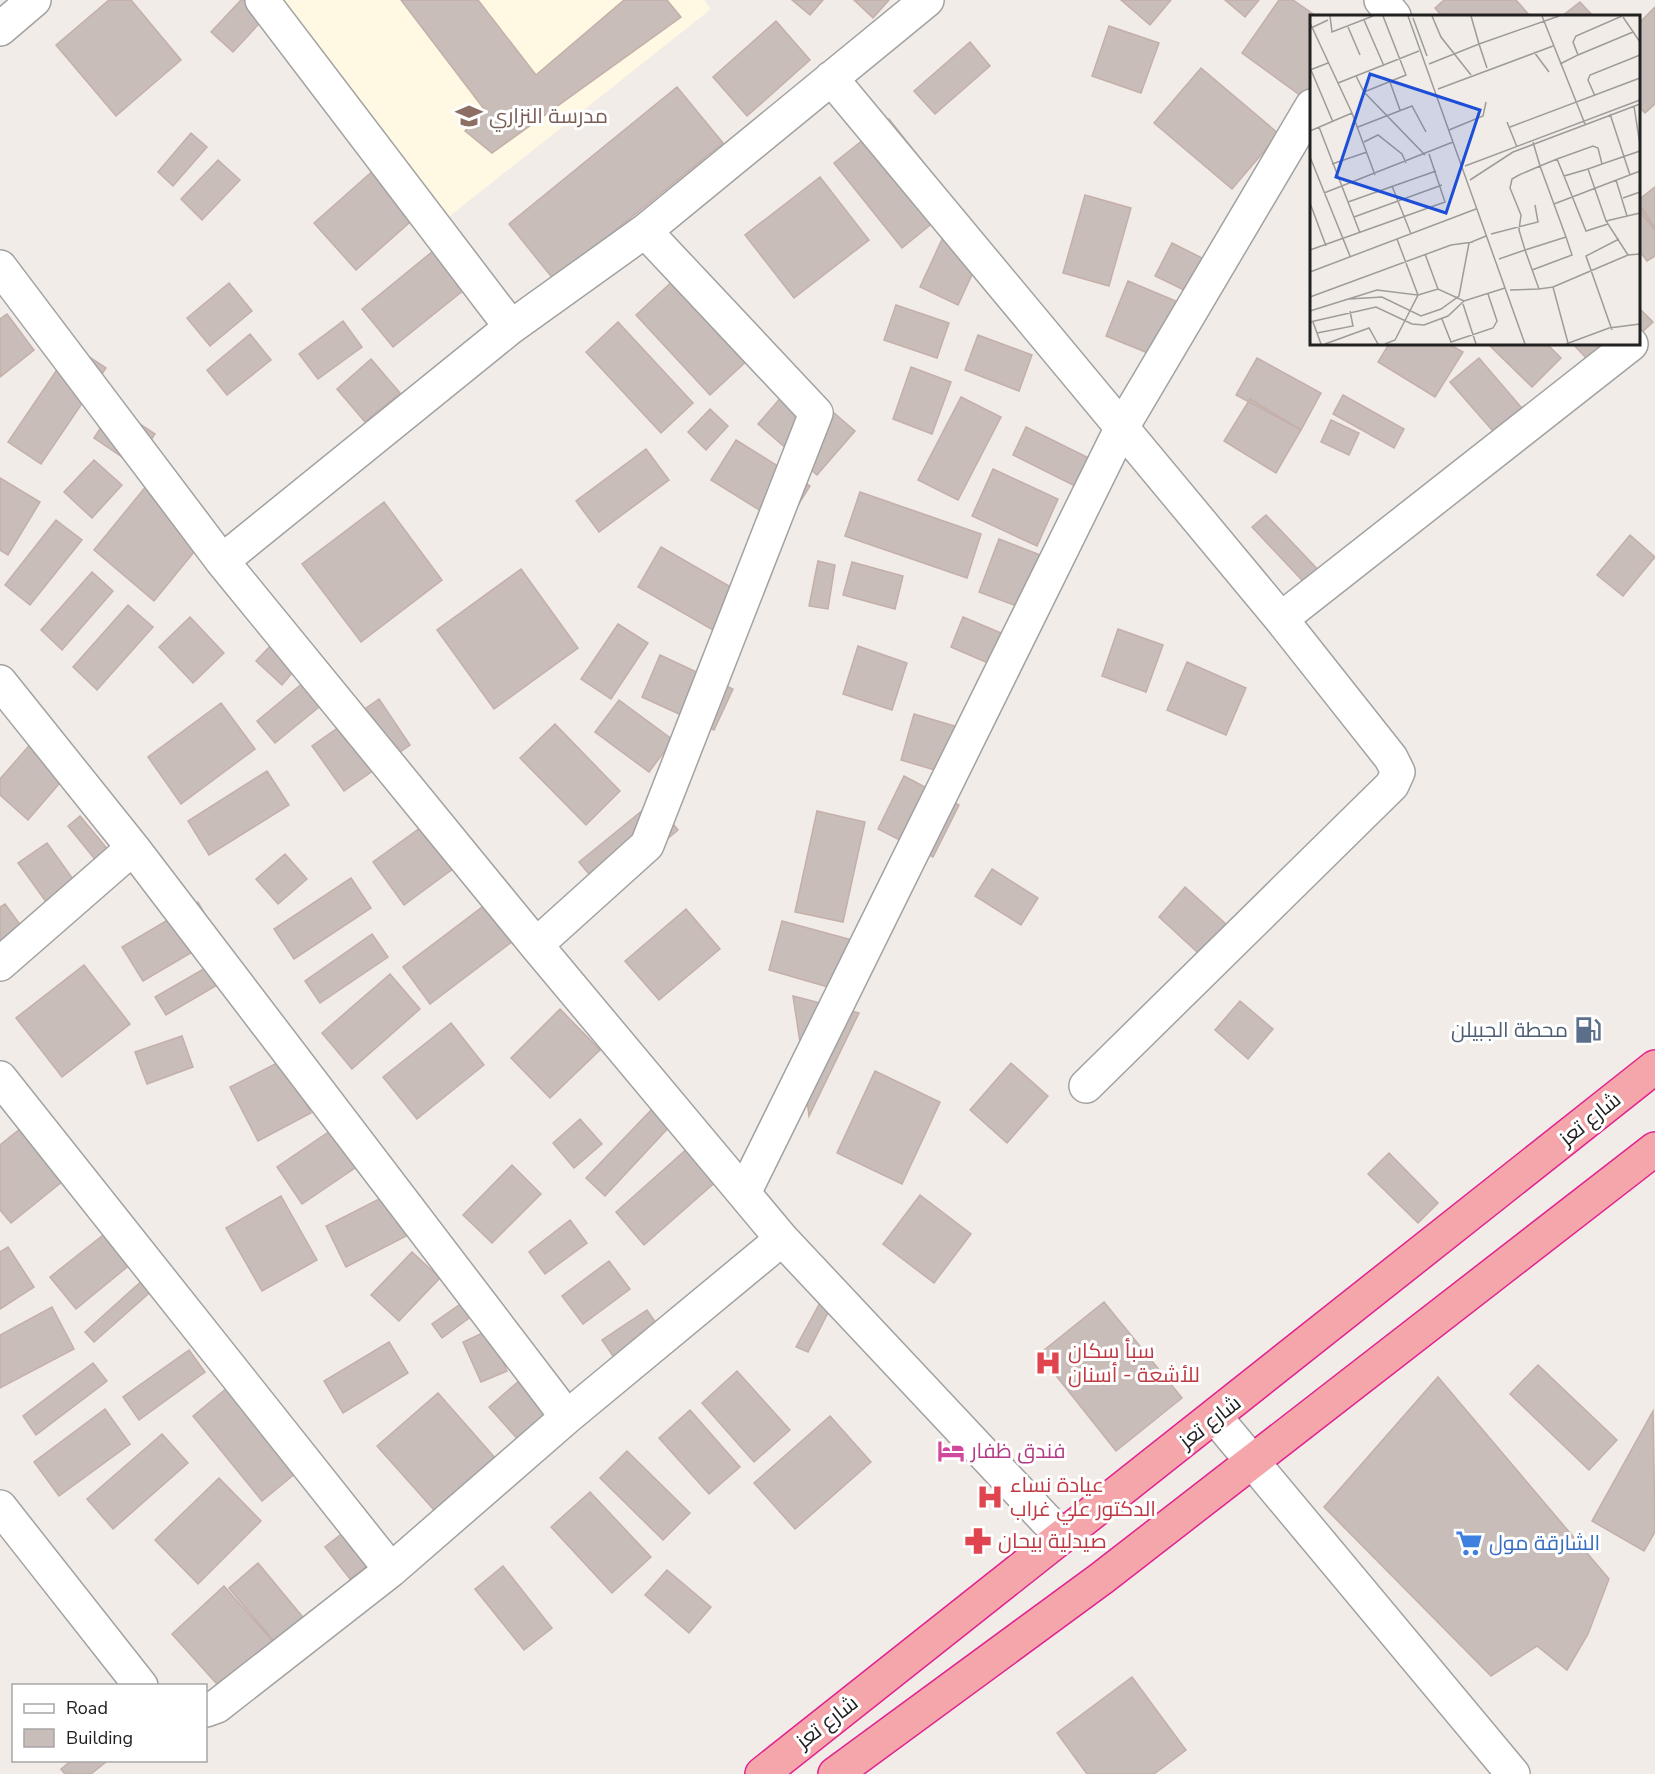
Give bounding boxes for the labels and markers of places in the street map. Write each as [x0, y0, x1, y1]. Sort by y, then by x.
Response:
school or university icon: مدرسة النزاري [454, 101, 484, 131]
place label: مدرسة النزاري [489, 102, 608, 132]
fuel station icon: محطة الجبيلن [1573, 1015, 1603, 1045]
place label: محطة الجبيلن [1451, 1016, 1568, 1044]
place label: سبأ سكان للأشعة - أسنان [1068, 1337, 1200, 1389]
hospital icon: سبأ سكان للأشعة - أسنان [1033, 1348, 1063, 1378]
hotel icon: فندق ظفار [936, 1436, 966, 1466]
place label: فندق ظفار [970, 1437, 1065, 1465]
place label: عيادة نساء الدكتور علي غراب [1010, 1471, 1156, 1525]
hospital icon: عيادة نساء الدكتور علي غراب [975, 1482, 1005, 1512]
pharmacy icon: صيدلية بيحان [963, 1526, 993, 1556]
place label: صيدلية بيحان [998, 1527, 1107, 1555]
supermarket icon: الشارقة مول [1454, 1528, 1484, 1558]
place label: الشارقة مول [1489, 1529, 1600, 1557]

